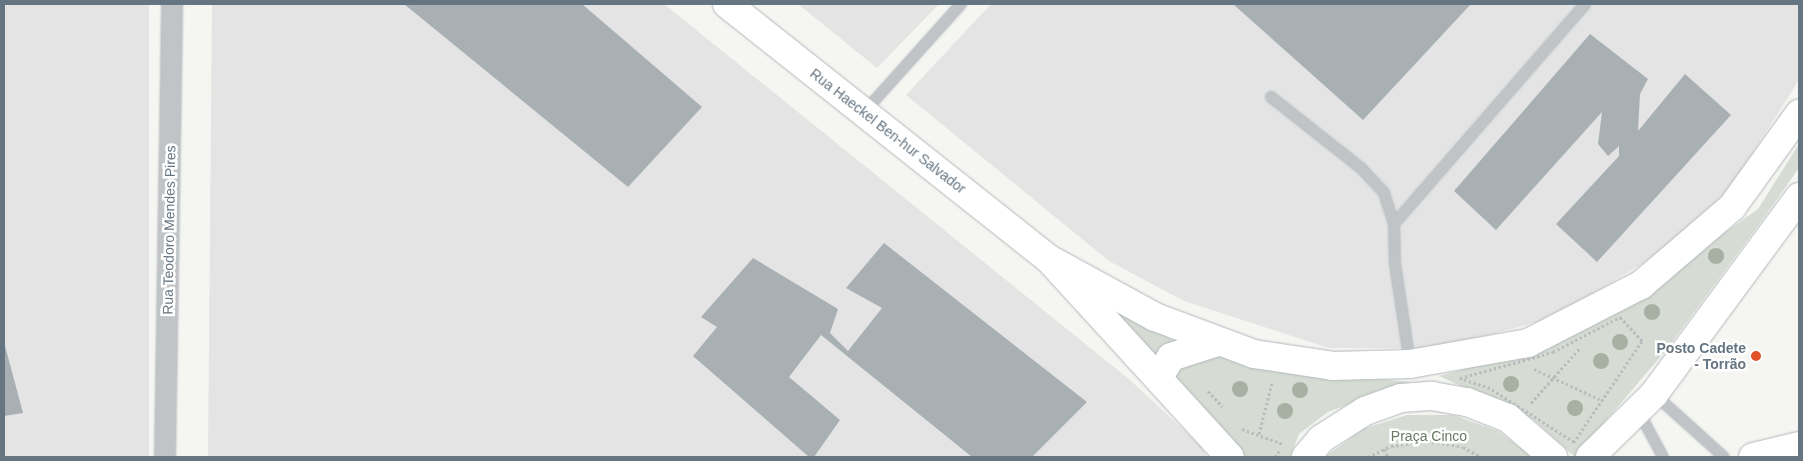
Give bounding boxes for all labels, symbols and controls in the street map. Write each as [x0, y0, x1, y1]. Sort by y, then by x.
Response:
street label: Rua Haeckel Ben-hur Salvador [807, 65, 969, 197]
street label: Rua Teodoro Mendes Pires [159, 145, 179, 315]
place label: Posto Cadete - Torrão [1657, 340, 1746, 372]
marker: Posto Cadete - Torrão [1750, 350, 1762, 362]
park label: Praça Cinco [1391, 428, 1467, 444]

